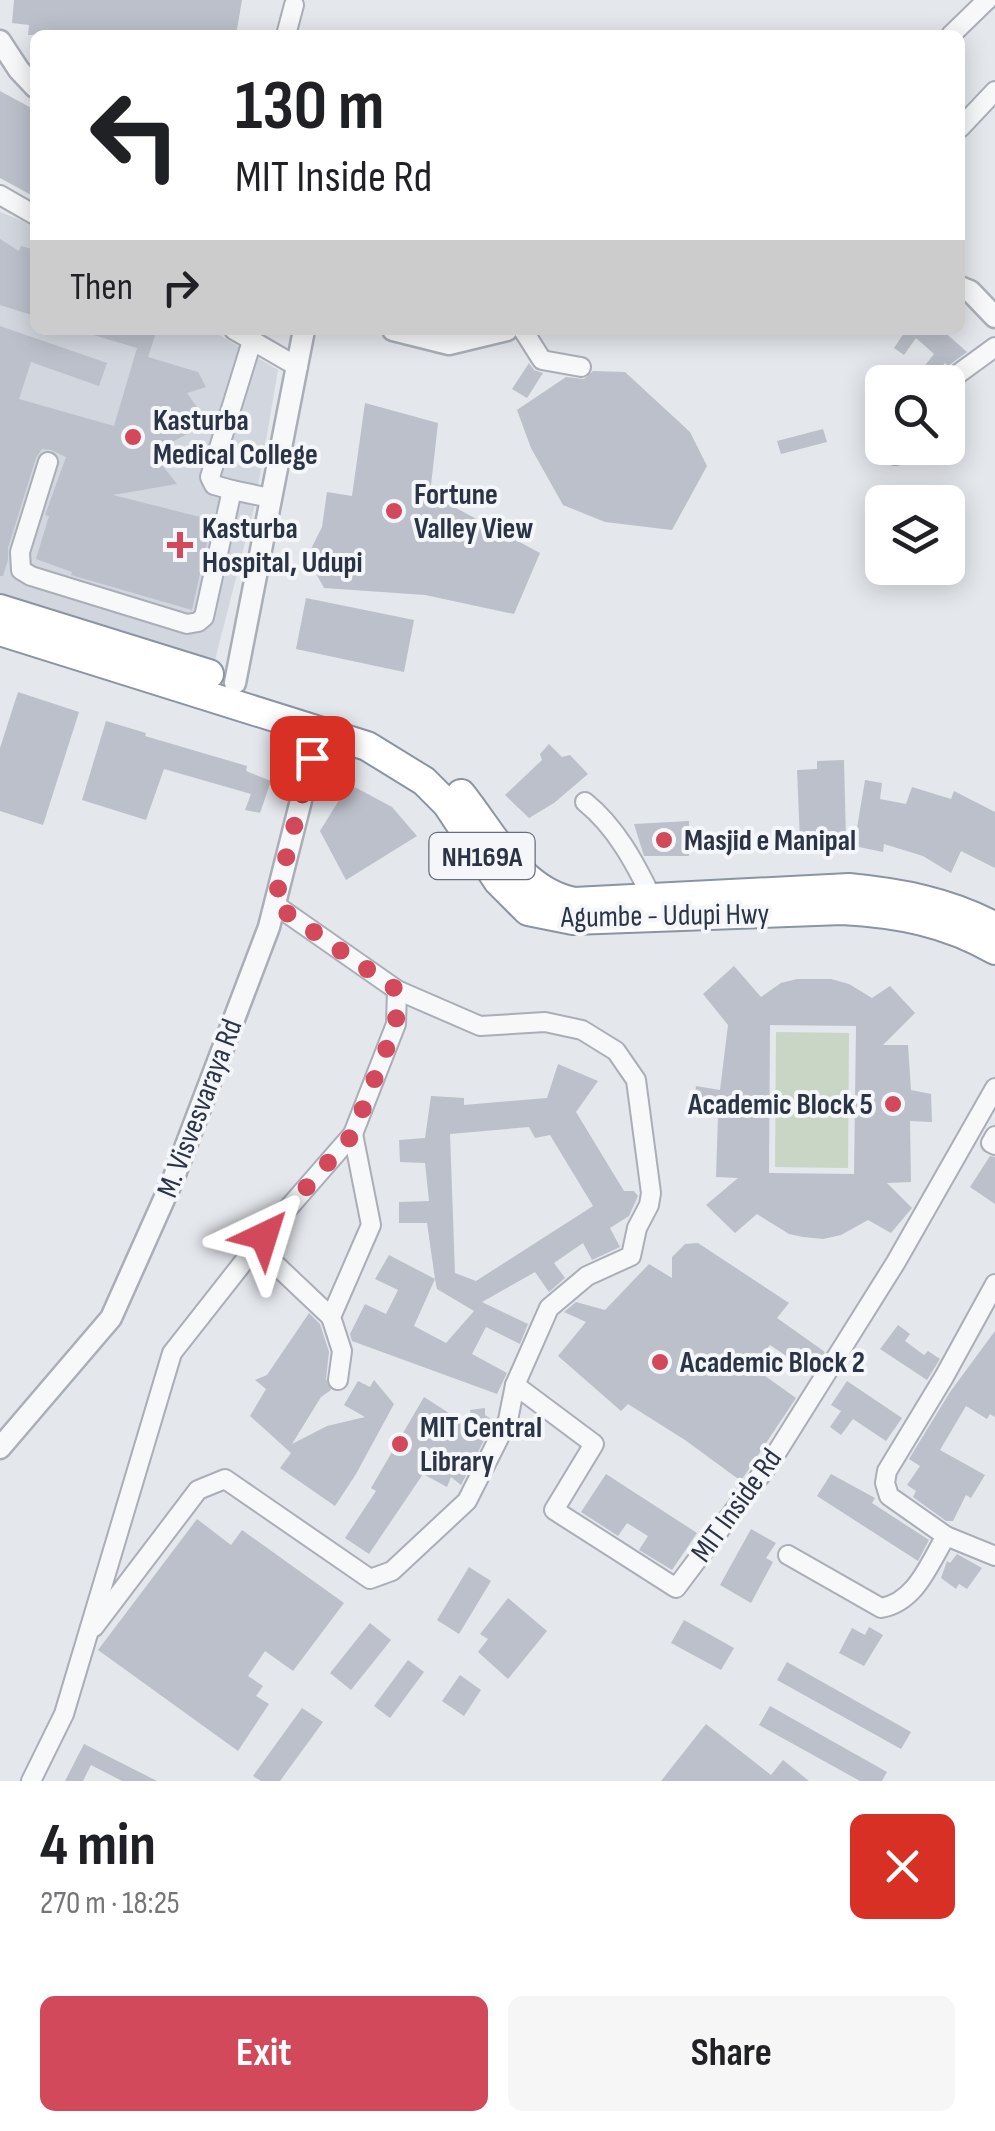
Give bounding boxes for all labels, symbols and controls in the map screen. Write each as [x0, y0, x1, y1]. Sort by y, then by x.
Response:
text: 130 m [235, 65, 384, 149]
icon: left [70, 70, 200, 200]
text: MIT Inside Rd [235, 150, 432, 205]
icon: right [153, 260, 208, 315]
text: Then [70, 265, 133, 310]
map controls [865, 365, 965, 585]
button: search [865, 365, 965, 465]
place label: Kasturba Medical College [153, 403, 318, 473]
marker: Kasturba Medical College [122, 426, 144, 448]
place label: Fortune Valley View [414, 477, 533, 547]
button: layers [865, 485, 965, 585]
marker: Fortune Valley View [383, 500, 405, 522]
place label: Kasturba Hospital, Udupi [202, 511, 363, 581]
marker: Kasturba Hospital, Udupi [167, 532, 193, 558]
pin [270, 716, 355, 801]
icon: arrive [285, 731, 340, 786]
place label: Masjid e Manipal [684, 823, 856, 859]
marker: Masjid e Manipal [653, 829, 675, 851]
road number: NH169A [430, 833, 534, 879]
street label: Agumbe - Udupi Hwy [559, 896, 770, 936]
street label: M. Visvesvaraya Rd [149, 1014, 250, 1202]
place label: Academic Block 5 [687, 1087, 873, 1123]
marker: Academic Block 5 [882, 1093, 904, 1115]
position arrow [212, 1184, 316, 1288]
place label: Academic Block 2 [679, 1345, 865, 1381]
marker: Academic Block 2 [649, 1351, 671, 1373]
place label: MIT Central Library [420, 1410, 542, 1480]
marker: MIT Central Library [389, 1433, 411, 1455]
street label: MIT Inside Rd [684, 1442, 790, 1569]
text: 4 min [40, 1810, 156, 1882]
button: close [850, 1814, 955, 1919]
text: 270 m · 18:25 [40, 1884, 180, 1923]
button: Exit [40, 1996, 488, 2111]
button: Share [508, 1996, 955, 2111]

